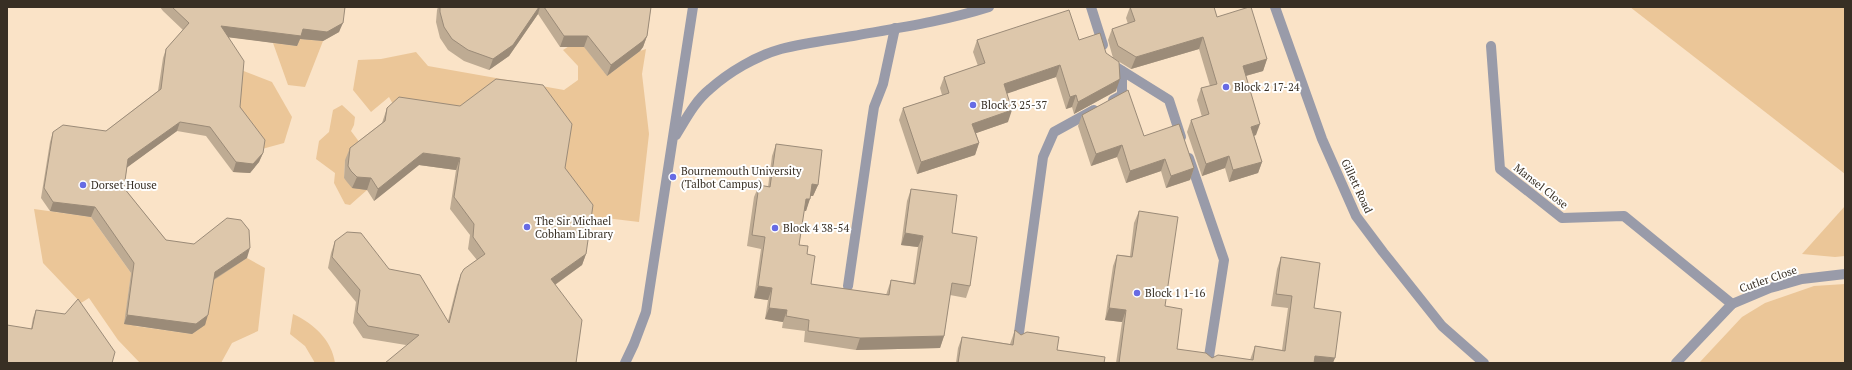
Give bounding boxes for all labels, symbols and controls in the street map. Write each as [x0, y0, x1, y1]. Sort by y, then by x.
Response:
place label: Block 2 17-24 [1234, 80, 1300, 94]
marker: Block 2 17-24 [1221, 82, 1231, 92]
place label: Block 3 25-37 [981, 98, 1047, 112]
marker: Block 3 25-37 [968, 100, 978, 110]
street label: Gillett Road [1338, 157, 1376, 215]
street label: Mansel Close [1511, 161, 1571, 212]
place label: Bournemouth University (Talbot Campus) [681, 164, 802, 191]
marker: Bournemouth University (Talbot Campus) [668, 172, 678, 182]
place label: Dorset House [91, 178, 157, 192]
marker: Dorset House [78, 180, 88, 190]
place label: The Sir Michael Cobham Library [535, 214, 614, 241]
place label: Block 4 38-54 [783, 221, 849, 235]
marker: The Sir Michael Cobham Library [522, 222, 532, 232]
marker: Block 4 38-54 [770, 223, 780, 233]
street label: Cutler Close [1737, 262, 1799, 295]
place label: Block 1 1-16 [1145, 286, 1206, 300]
marker: Block 1 1-16 [1132, 288, 1142, 298]

